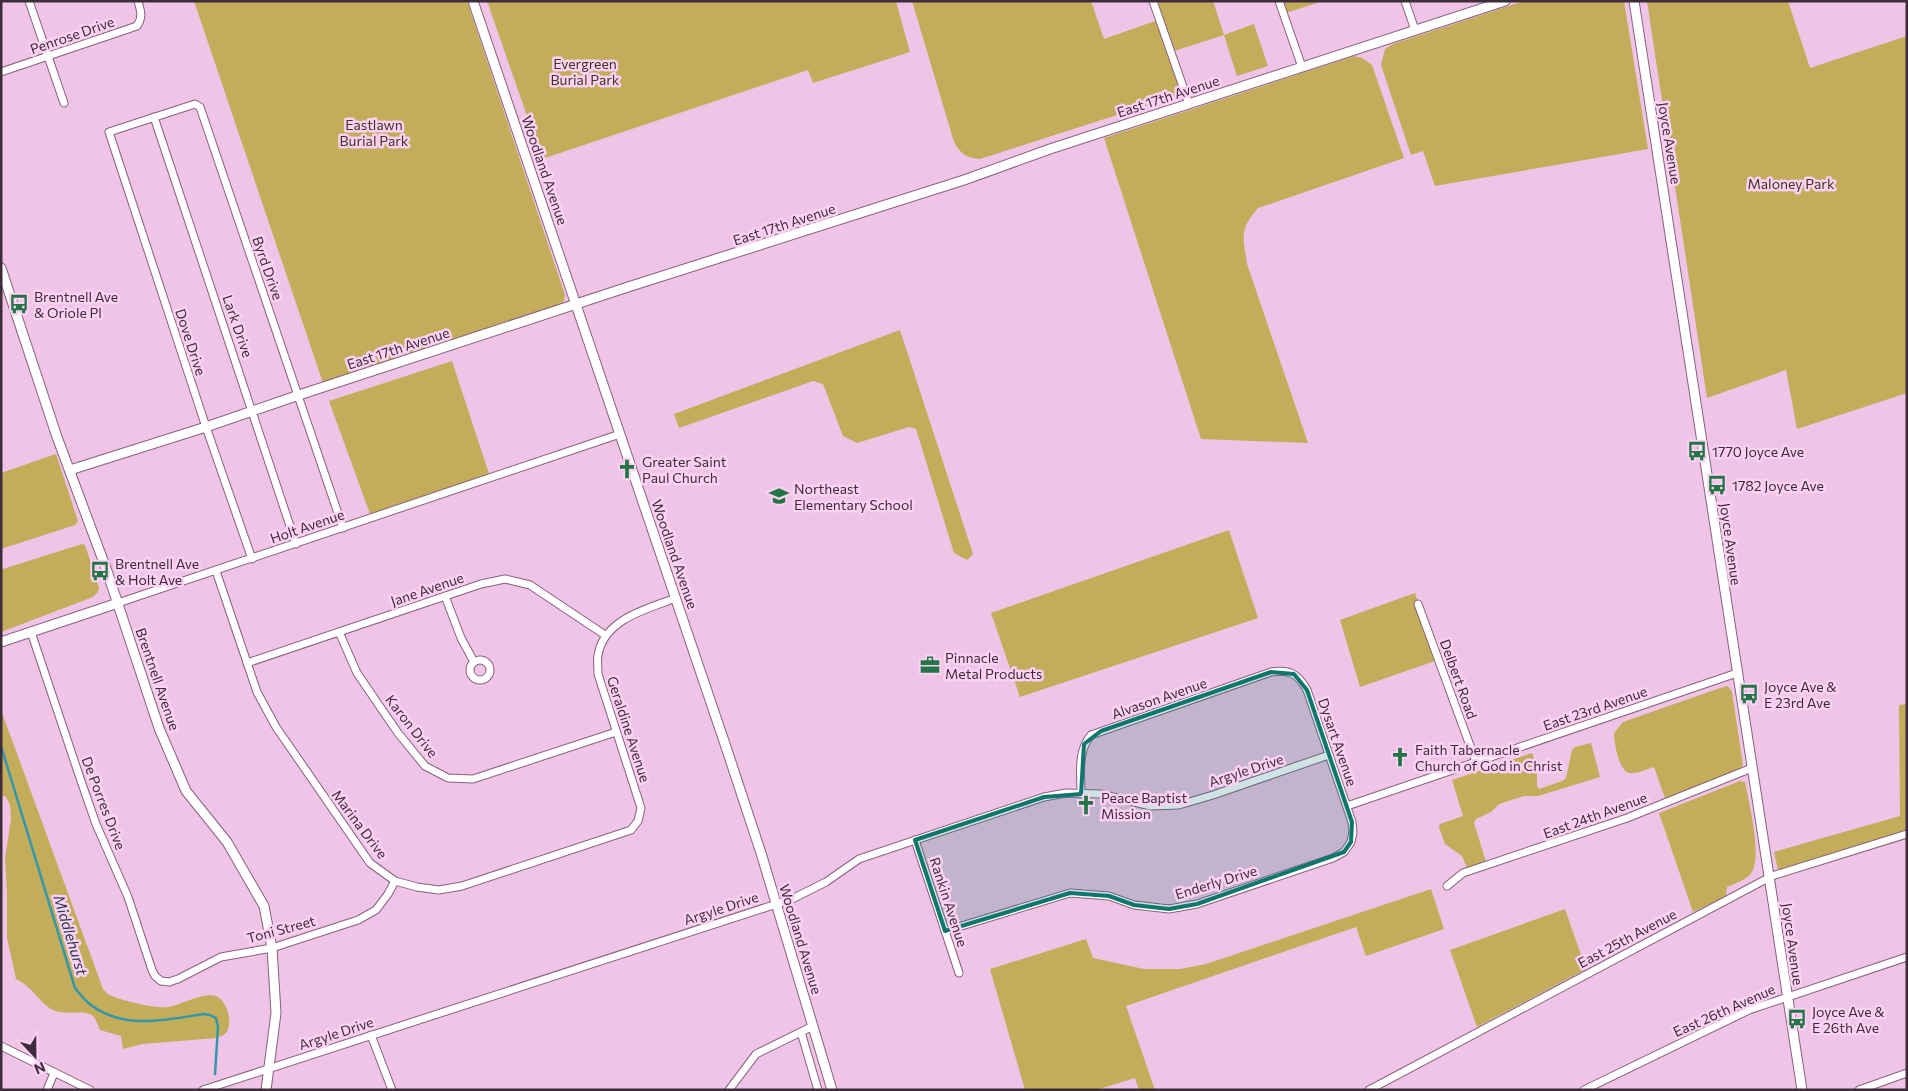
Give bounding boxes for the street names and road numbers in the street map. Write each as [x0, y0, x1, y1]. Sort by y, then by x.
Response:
street label: Penrose Drive [28, 13, 116, 57]
street label: East 17th Avenue [1115, 71, 1221, 121]
street label: Joyce Avenue [1655, 101, 1685, 185]
street label: Woodland Avenue [518, 113, 572, 227]
street label: East 17th Avenue [731, 199, 837, 249]
street label: Byrd Drive [249, 234, 287, 302]
street label: Lark Drive [219, 292, 257, 360]
street label: Dove Drive [172, 306, 210, 378]
street label: East 17th Avenue [345, 323, 451, 373]
street label: Woodland Avenue [648, 497, 702, 611]
street label: Joyce Avenue [1717, 502, 1745, 586]
street label: Holt Avenue [268, 505, 346, 547]
street label: Jane Avenue [388, 569, 466, 609]
street label: Brentnell Avenue [132, 625, 184, 733]
street label: Delbert Road [1437, 637, 1481, 721]
street label: Geraldine Avenue [604, 674, 654, 784]
street label: Alvason Avenue [1109, 674, 1209, 722]
street label: East 23rd Avenue [1541, 682, 1649, 734]
street label: Karon Drive [382, 691, 442, 761]
street label: Dysart Avenue [1315, 696, 1361, 788]
street label: Argyle Drive [1207, 750, 1285, 790]
street label: De Porres Drive [78, 754, 130, 852]
street label: Marina Drive [329, 786, 391, 862]
street label: East 24th Avenue [1541, 788, 1649, 842]
street label: Rankin Avenue [927, 855, 971, 949]
street label: Enderly Drive [1173, 861, 1259, 903]
street label: Woodland Avenue [776, 882, 826, 996]
street label: Argyle Drive [682, 888, 760, 928]
street label: Joyce Avenue [1779, 902, 1807, 986]
street label: East 25th Avenue [1575, 905, 1679, 971]
street label: Toni Street [245, 912, 317, 946]
street label: East 26th Avenue [1670, 980, 1778, 1040]
street label: Argyle Drive [297, 1013, 375, 1053]

